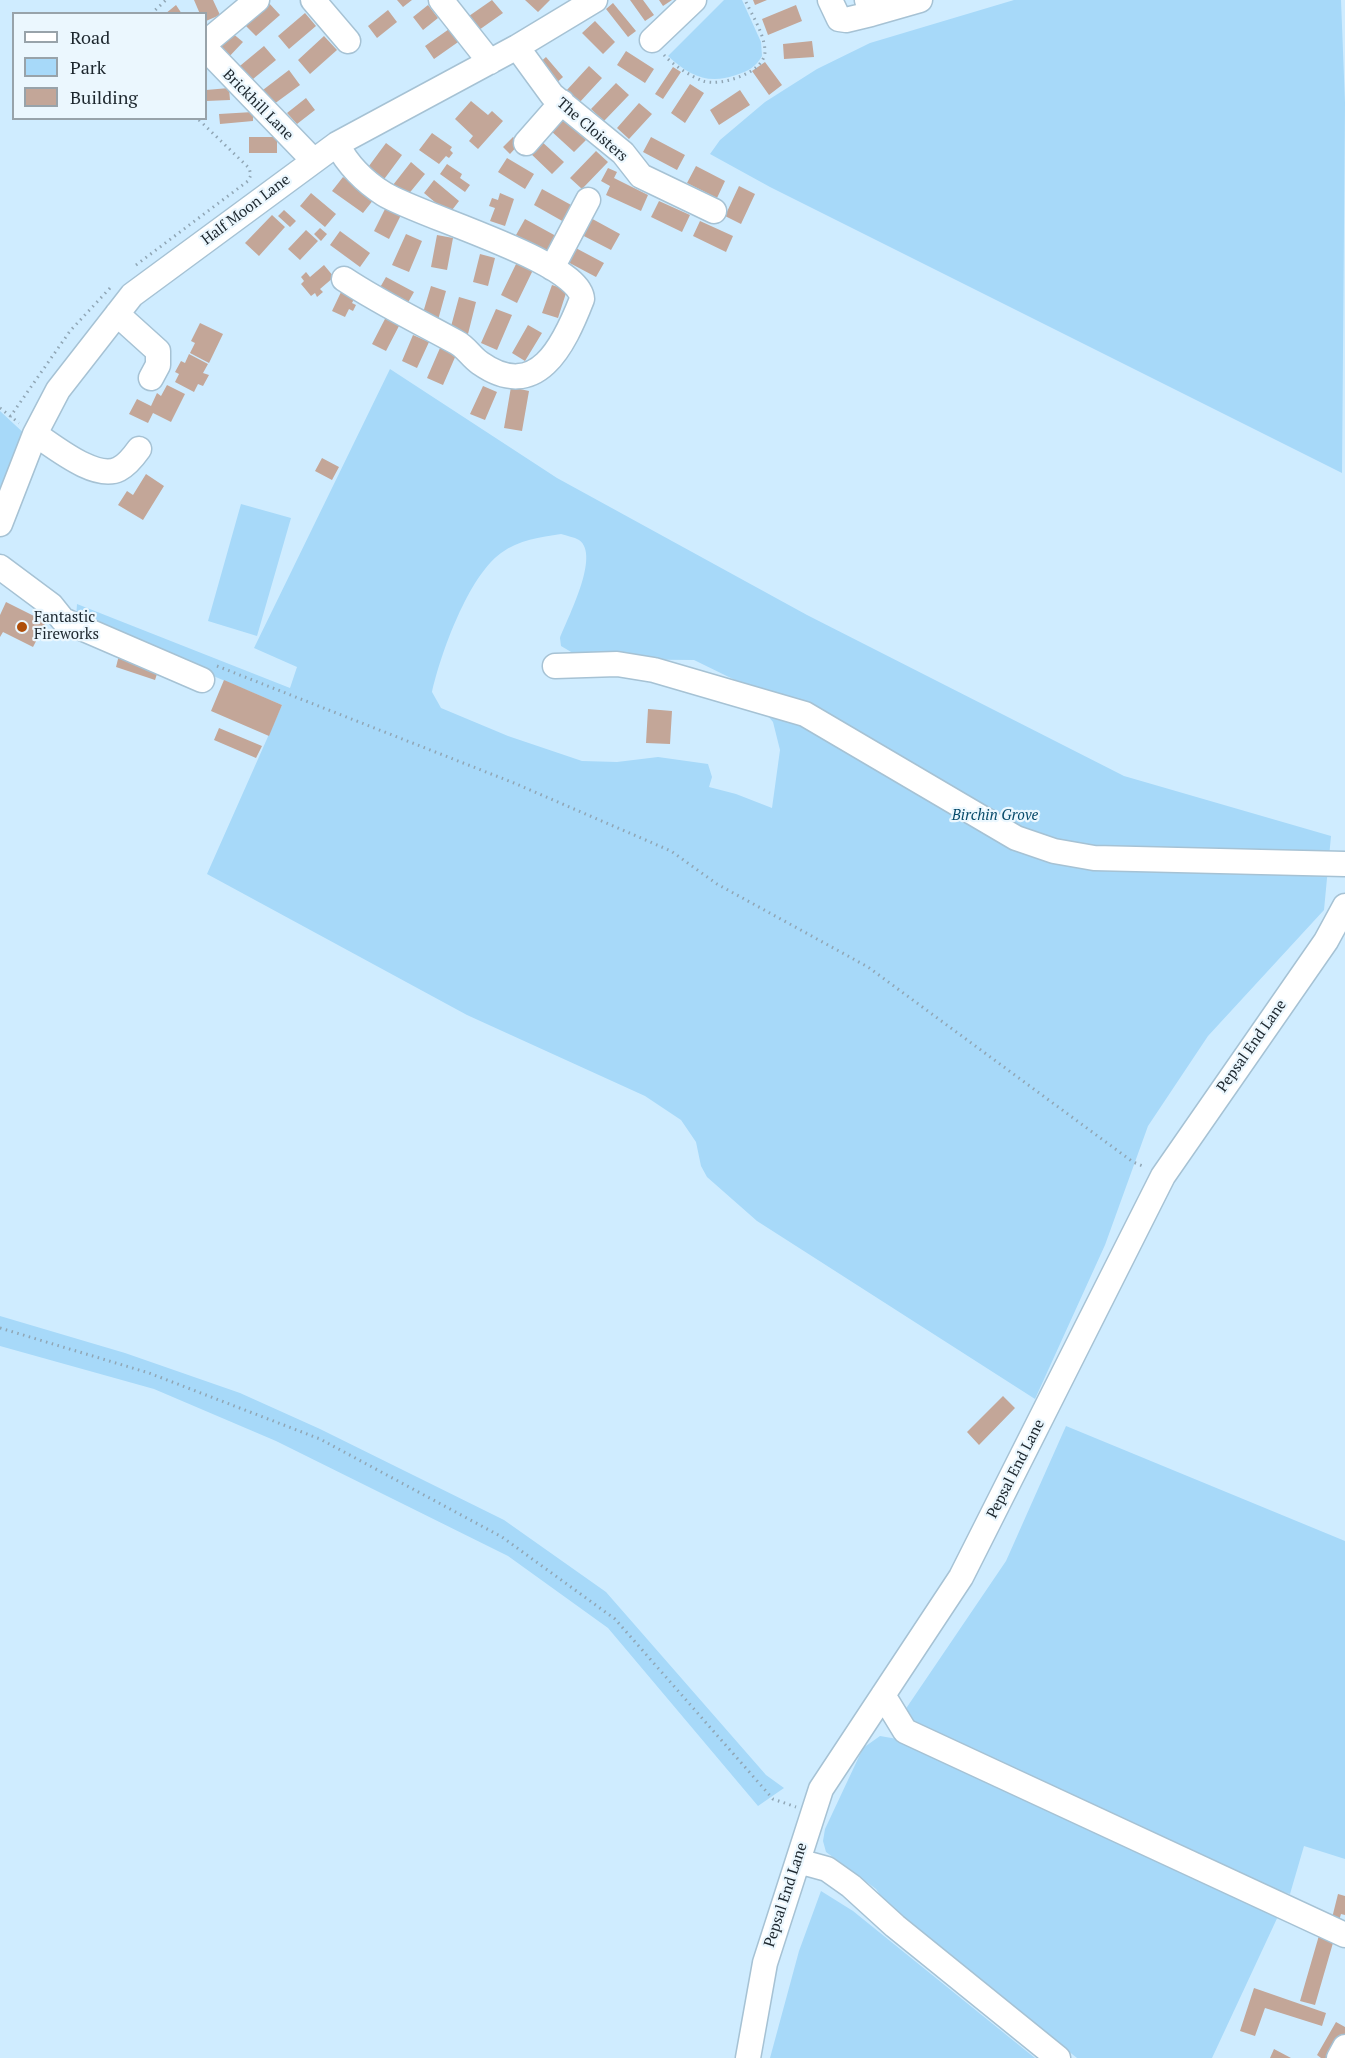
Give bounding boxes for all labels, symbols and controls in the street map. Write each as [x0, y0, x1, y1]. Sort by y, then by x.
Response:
legend [12, 12, 207, 120]
text: Road [70, 25, 110, 49]
text: Park [70, 55, 106, 79]
street label: Brickhill Lane [219, 66, 297, 144]
text: Building [70, 85, 138, 109]
street label: The Cloisters [553, 94, 631, 166]
street label: Half Moon Lane [198, 171, 294, 249]
place label: Fantastic Fireworks [34, 609, 99, 644]
marker: Fantastic Fireworks [15, 620, 29, 634]
park label: Birchin Grove [952, 807, 1038, 825]
street label: Pepsal End Lane [1213, 996, 1291, 1096]
street label: Pepsal End Lane [983, 1417, 1049, 1521]
street label: Pepsal End Lane [761, 1841, 811, 1949]

